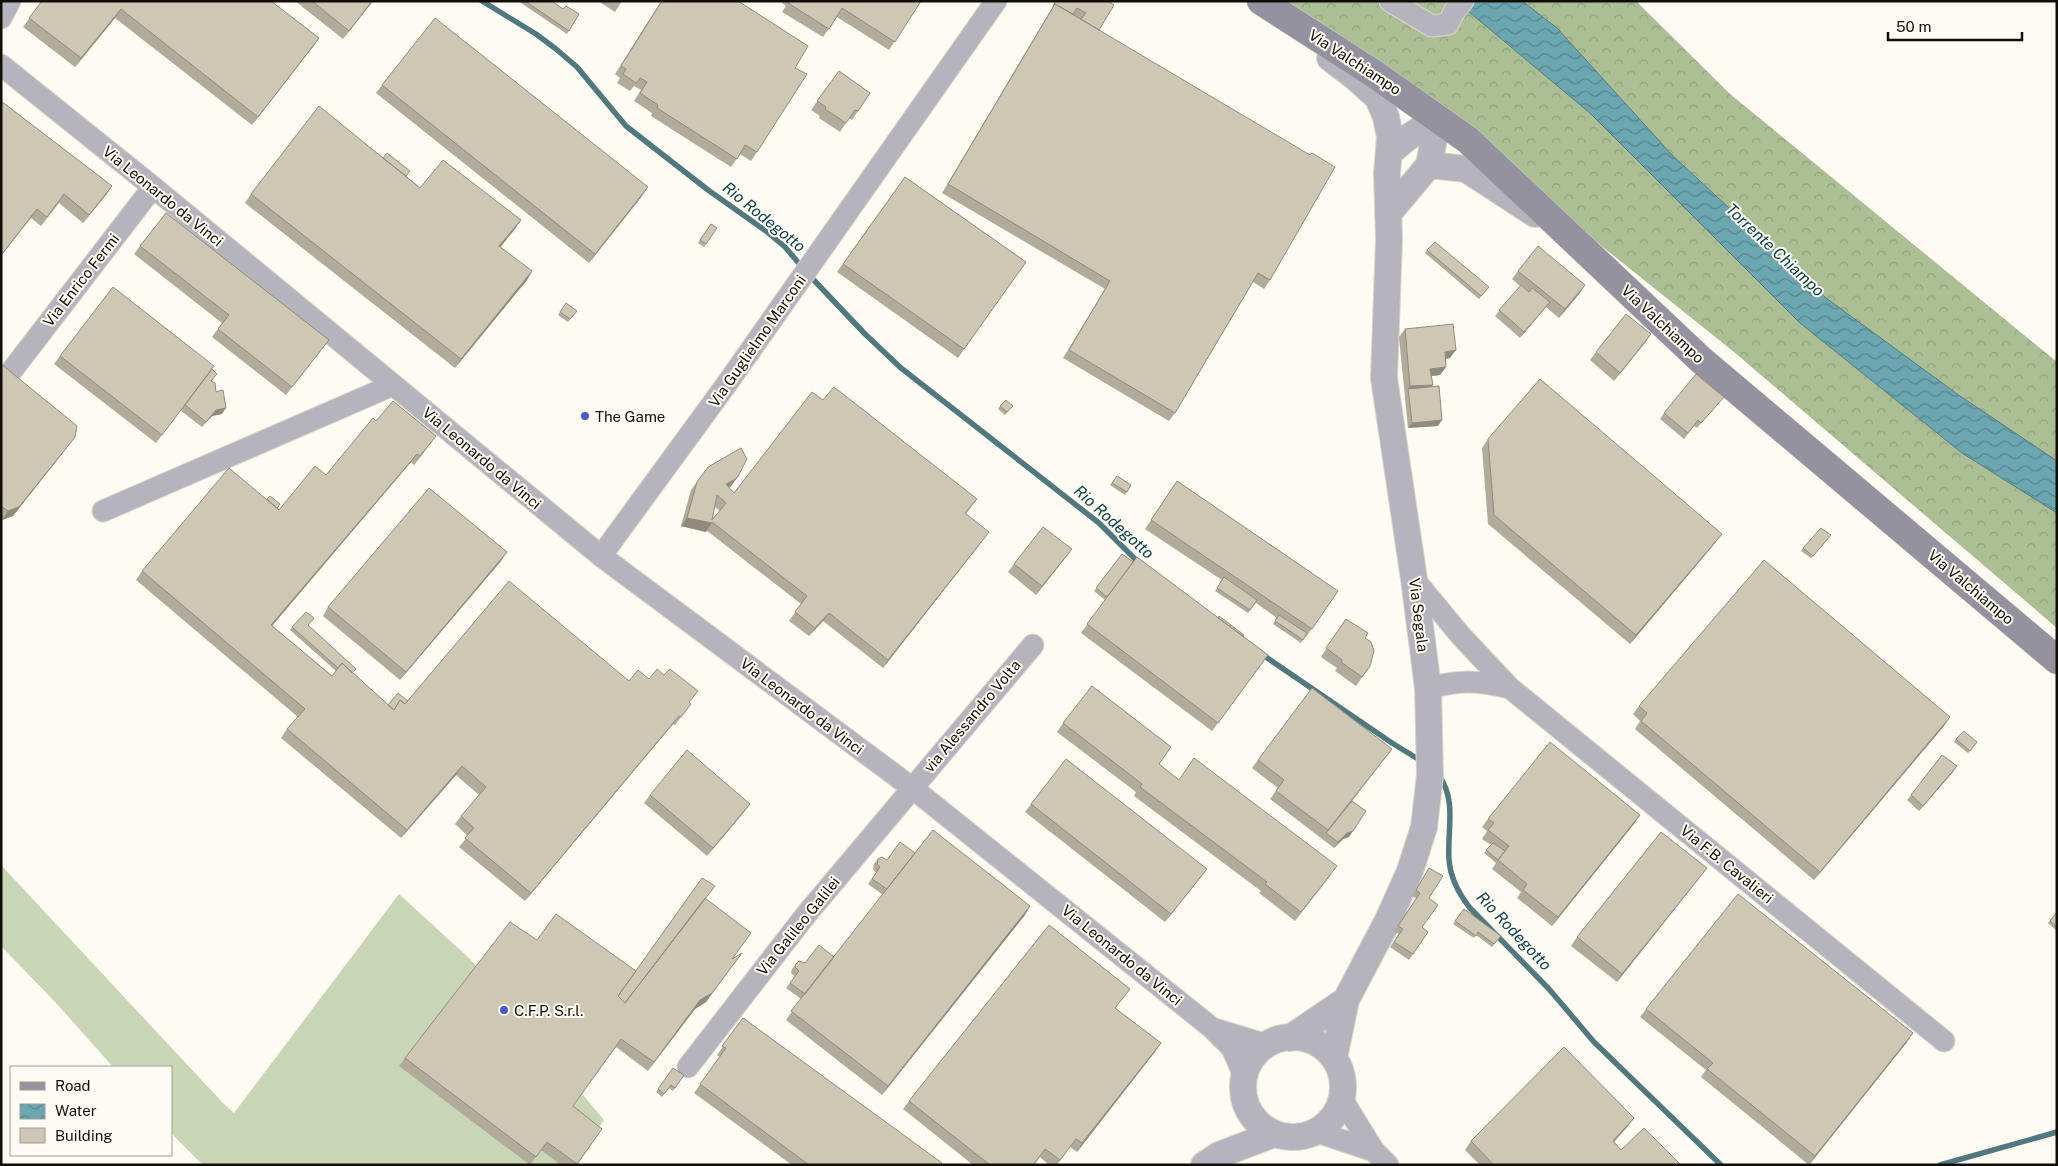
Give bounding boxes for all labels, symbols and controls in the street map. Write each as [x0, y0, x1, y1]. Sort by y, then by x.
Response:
scale bar [1888, 10, 2022, 42]
text: 50 m [1896, 18, 1931, 35]
street label: Via Valchiampo [1306, 26, 1404, 98]
street label: Via Leonardo da Vinci [100, 142, 226, 250]
water label: Rio Rodegotto [719, 178, 809, 256]
water label: Torrente Chiampo [1722, 200, 1828, 301]
street label: Via Enrico Fermi [40, 230, 122, 330]
street label: Via Guglielmo Marconi [705, 272, 809, 410]
street label: Via Valchiampo [1618, 282, 1708, 366]
street label: Via Leonardo da Vinci [419, 403, 545, 513]
place label: The Game [595, 408, 665, 425]
marker: The Game [579, 410, 591, 422]
water label: Rio Rodegotto [1070, 481, 1158, 563]
street label: Via Valchiampo [1925, 546, 2017, 628]
street label: Via Segala [1406, 577, 1432, 653]
street label: Via Leonardo da Vinci [737, 654, 867, 758]
street label: via Alessandro Volta [920, 657, 1024, 775]
street label: Via F.B. Cavalieri [1677, 821, 1777, 907]
street label: Via Galileo Galilei [753, 873, 843, 979]
water label: Rio Rodegotto [1473, 888, 1556, 975]
street label: Via Leonardo da Vinci [1059, 901, 1185, 1009]
place label: C.F.P. S.r.l. [514, 1002, 583, 1019]
marker: C.F.P. S.r.l. [498, 1004, 510, 1016]
legend [10, 1066, 172, 1156]
text: Road [55, 1077, 91, 1094]
text: Water [55, 1102, 97, 1119]
text: Building [55, 1127, 113, 1144]

